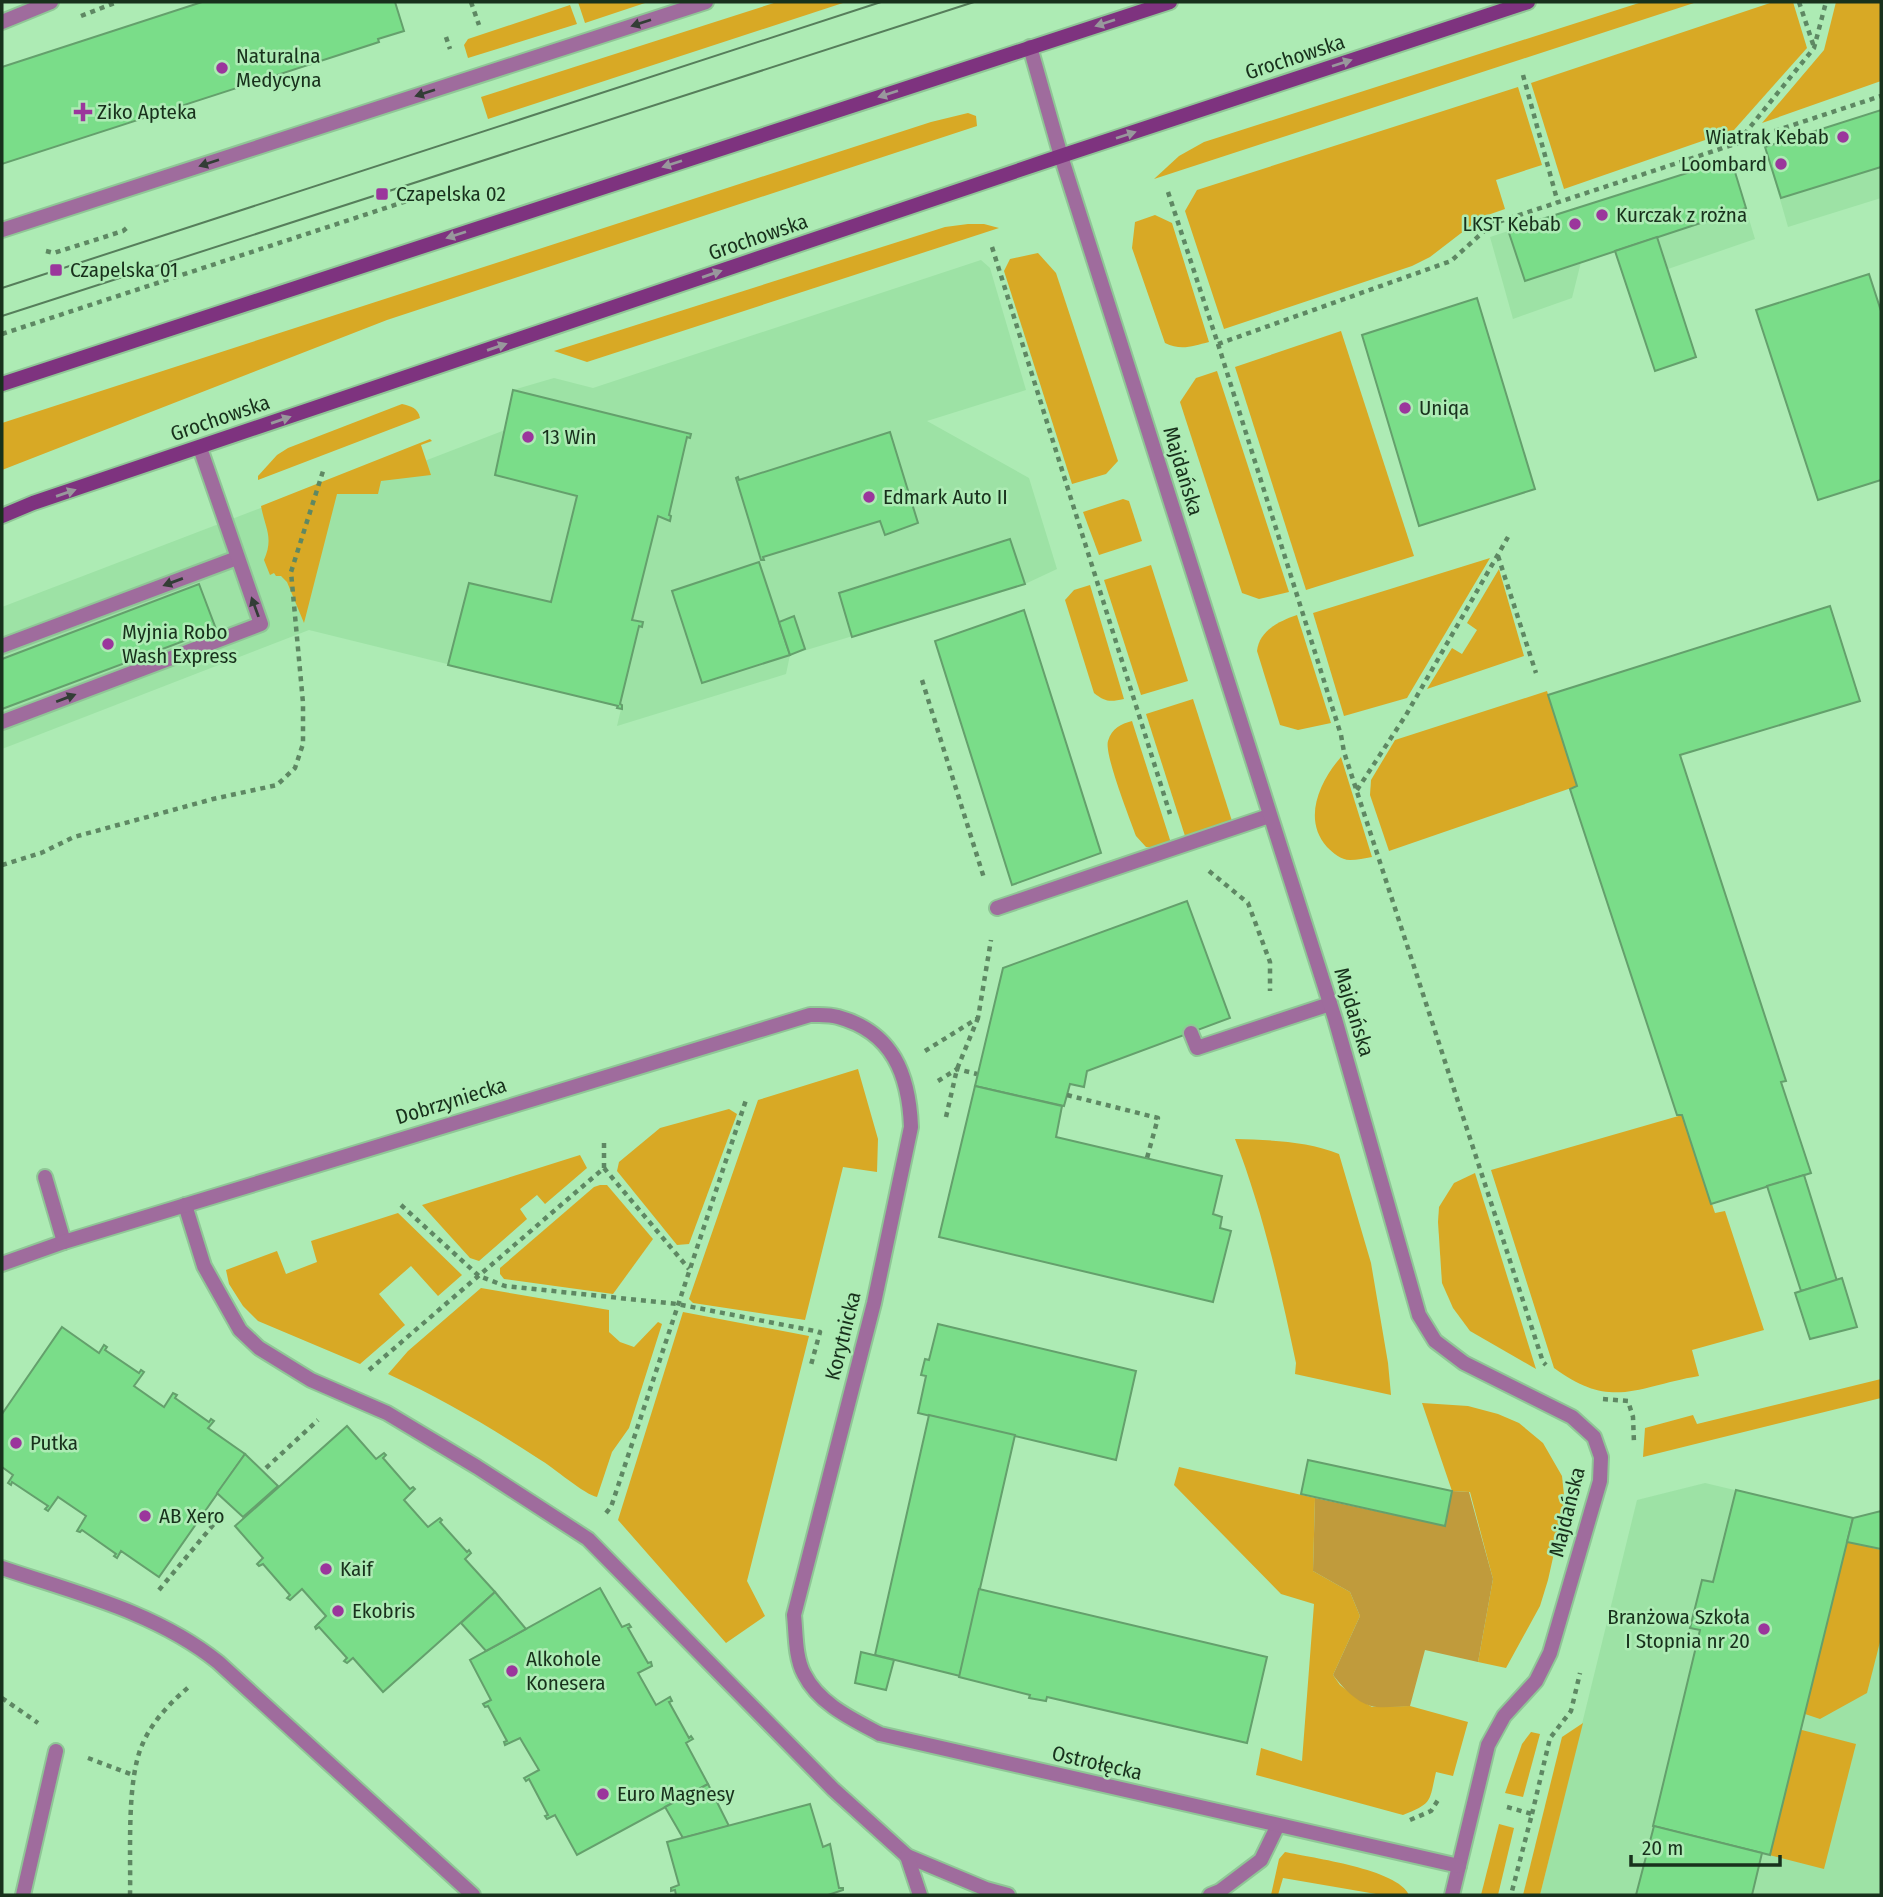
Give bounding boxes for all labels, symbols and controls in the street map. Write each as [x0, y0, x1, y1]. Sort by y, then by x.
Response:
one-way arrow [631, 18, 652, 29]
one-way arrow [1094, 18, 1115, 29]
street label: Grochowska [1242, 29, 1348, 85]
place label: Naturalna Medycyna [236, 43, 322, 93]
one-way arrow [1332, 57, 1353, 68]
marker: Naturalna Medycyna [214, 60, 230, 76]
one-way arrow [414, 88, 435, 99]
one-way arrow [878, 89, 899, 99]
place label: Ziko Apteka [97, 99, 197, 125]
marker: Ziko Apteka [75, 104, 91, 120]
place label: Wiatrak Kebab [1705, 124, 1829, 150]
one-way arrow [1116, 129, 1137, 140]
marker: Wiatrak Kebab [1835, 129, 1851, 145]
place label: Loombard [1681, 151, 1767, 177]
marker: Loombard [1773, 156, 1789, 172]
one-way arrow [198, 158, 219, 169]
one-way arrow [662, 160, 683, 170]
place label: Czapelska 02 [396, 181, 506, 207]
marker: Czapelska 02 [374, 186, 390, 202]
place label: Kurczak z rożna [1616, 202, 1747, 228]
marker: Kurczak z rożna [1594, 207, 1610, 223]
street label: Grochowska [705, 208, 811, 266]
place label: LKST Kebab [1463, 211, 1561, 237]
marker: LKST Kebab [1567, 216, 1583, 232]
one-way arrow [445, 230, 466, 241]
place label: Czapelska 01 [70, 257, 178, 283]
marker: Czapelska 01 [48, 262, 64, 278]
one-way arrow [702, 268, 723, 279]
one-way arrow [487, 341, 508, 352]
street label: Grochowska [167, 389, 273, 447]
place label: Uniqa [1419, 395, 1469, 421]
marker: Uniqa [1397, 400, 1413, 416]
one-way arrow [271, 414, 292, 425]
street label: Majdańska [1157, 423, 1209, 519]
place label: 13 Win [542, 424, 597, 450]
marker: 13 Win [520, 429, 536, 445]
place label: Edmark Auto II [883, 484, 1008, 510]
one-way arrow [55, 487, 76, 498]
marker: Edmark Auto II [861, 489, 877, 505]
one-way arrow [162, 576, 183, 587]
one-way arrow [249, 597, 260, 618]
place label: Myjnia Robo Wash Express [122, 619, 237, 669]
marker: Myjnia Robo Wash Express [100, 636, 116, 652]
one-way arrow [55, 692, 76, 703]
street label: Majdańska [1328, 964, 1380, 1060]
street label: Dobrzyniecka [392, 1072, 510, 1130]
street label: Korytnicka [819, 1289, 867, 1383]
place label: Putka [30, 1430, 78, 1456]
marker: Putka [8, 1435, 24, 1451]
street label: Majdańska [1543, 1464, 1591, 1560]
place label: AB Xero [159, 1503, 225, 1529]
marker: AB Xero [137, 1508, 153, 1524]
place label: Kaif [340, 1556, 375, 1582]
marker: Kaif [318, 1561, 334, 1577]
place label: Ekobris [352, 1598, 415, 1624]
marker: Ekobris [330, 1603, 346, 1619]
place label: Branżowa Szkoła I Stopnia nr 20 [1607, 1604, 1750, 1654]
marker: Branżowa Szkoła I Stopnia nr 20 [1756, 1621, 1772, 1637]
place label: Alkohole Konesera [526, 1646, 606, 1696]
marker: Alkohole Konesera [504, 1663, 520, 1679]
street label: Ostrołęcka [1049, 1740, 1145, 1786]
place label: Euro Magnesy [617, 1781, 735, 1807]
marker: Euro Magnesy [595, 1786, 611, 1802]
scale bar [1631, 1824, 1780, 1868]
text: 20 m [1642, 1835, 1683, 1861]

